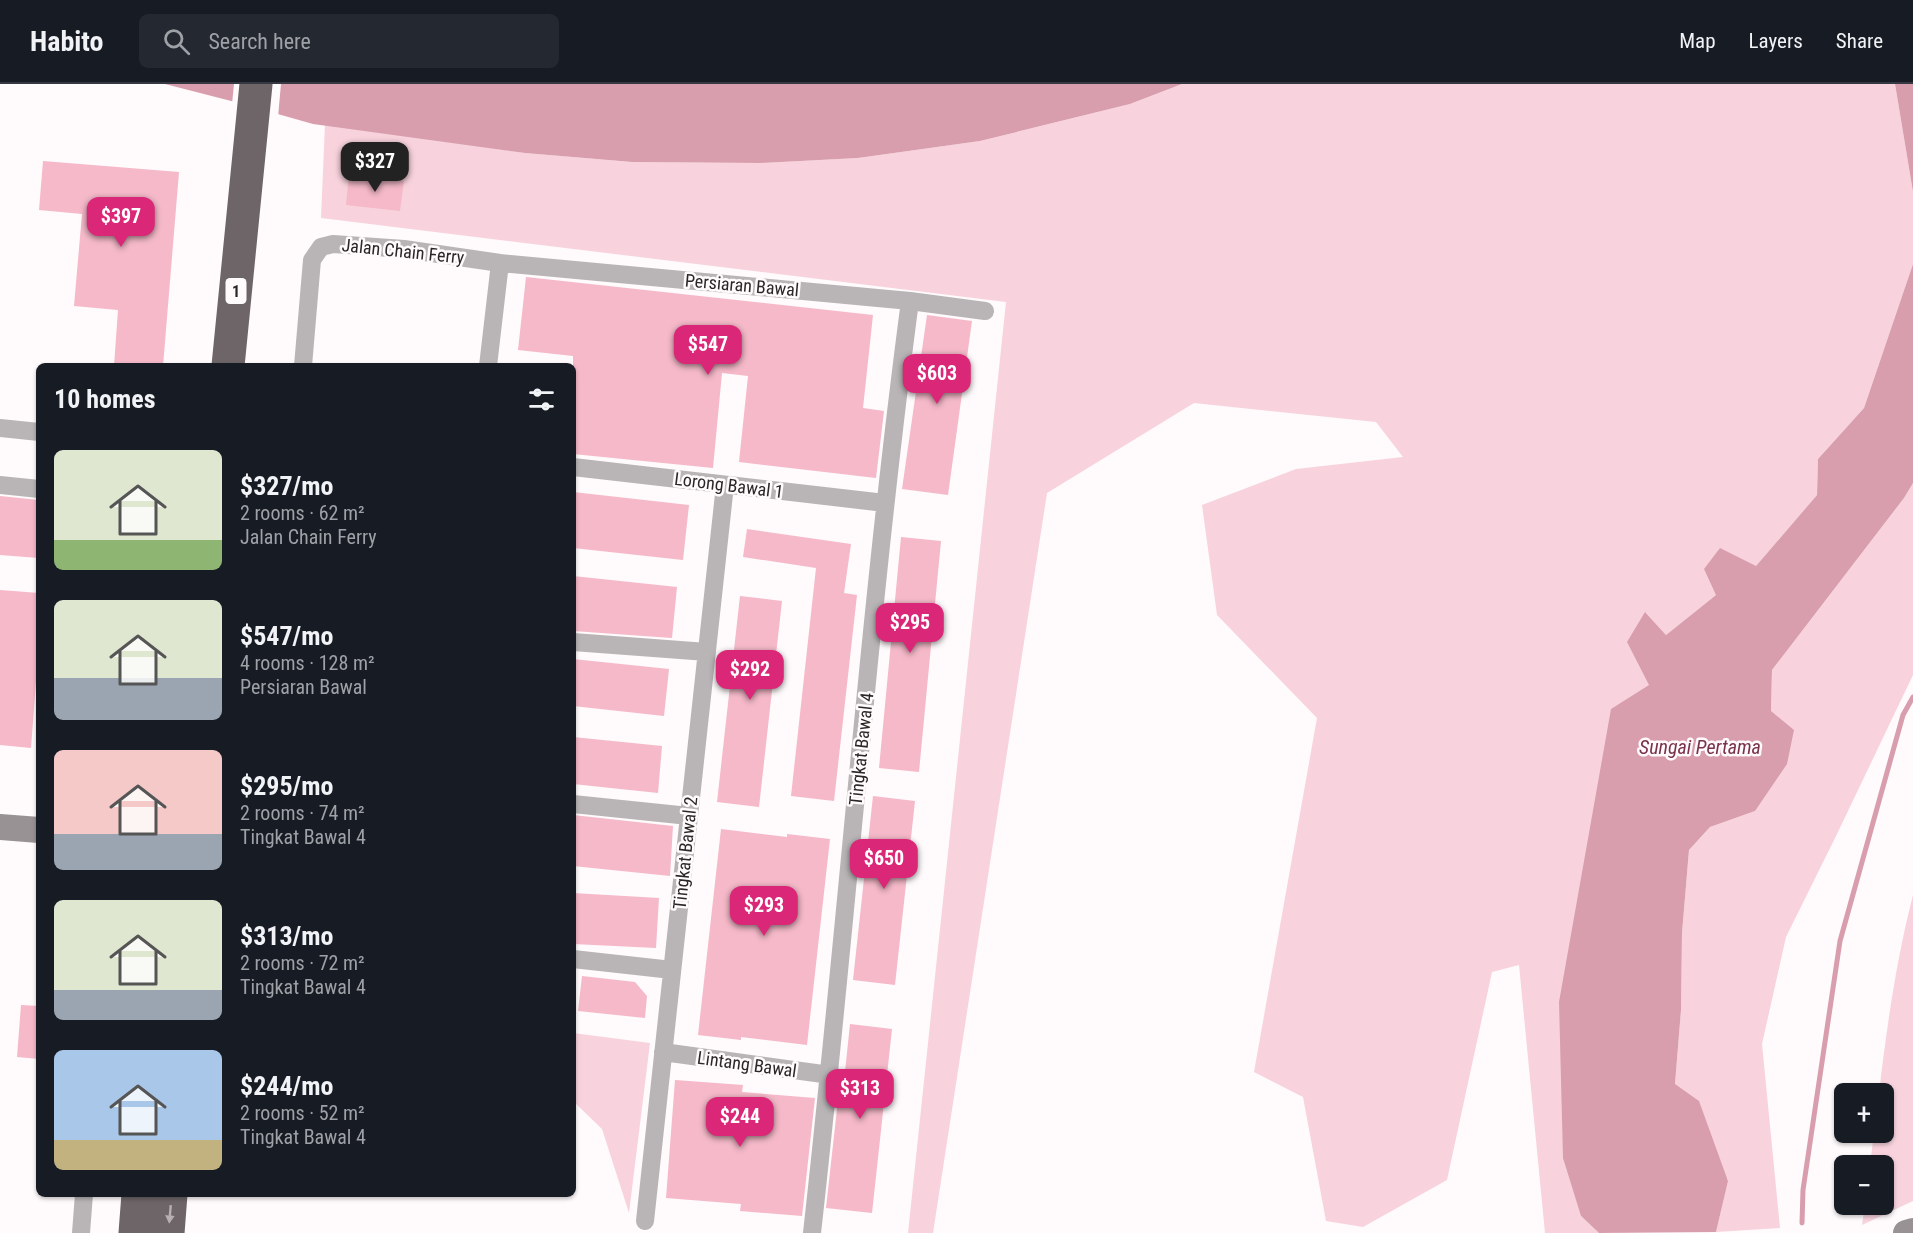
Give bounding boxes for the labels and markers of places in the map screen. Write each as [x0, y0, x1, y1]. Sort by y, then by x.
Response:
pin: $327 [339, 142, 411, 193]
pin: $397 [85, 197, 157, 248]
pin: $547 [672, 325, 744, 376]
pin: $603 [901, 354, 973, 405]
pin: $295 [874, 603, 946, 654]
pin: $292 [714, 650, 786, 701]
pin: $650 [848, 839, 920, 890]
pin: $293 [728, 886, 800, 937]
pin: $313 [824, 1069, 896, 1120]
pin: $244 [704, 1097, 776, 1148]

